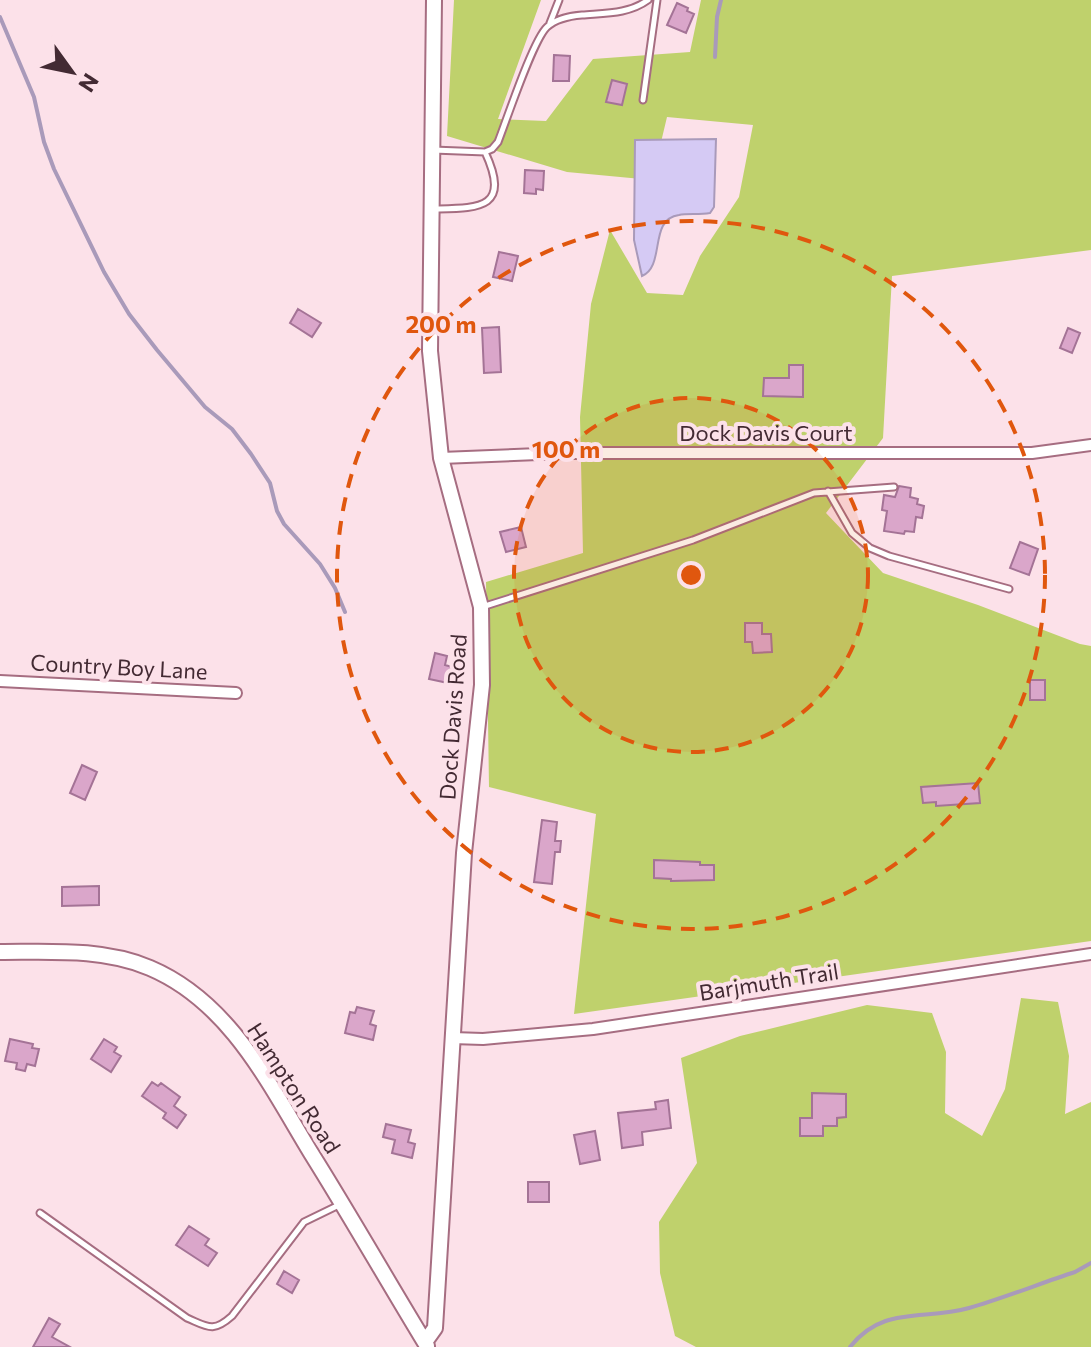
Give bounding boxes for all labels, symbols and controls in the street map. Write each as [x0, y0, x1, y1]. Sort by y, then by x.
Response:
north arrow [32, 32, 112, 112]
text: N [73, 69, 105, 97]
text: 200 m [406, 309, 476, 338]
street label: Dock Davis Court [679, 419, 853, 446]
text: 100 m [532, 434, 600, 463]
centre of rings [677, 561, 705, 589]
street label: Dock Davis Road [433, 633, 472, 801]
street label: Country Boy Lane [30, 648, 208, 685]
street label: Barjmuth Trail [697, 957, 841, 1006]
street label: Hampton Road [242, 1017, 347, 1158]

